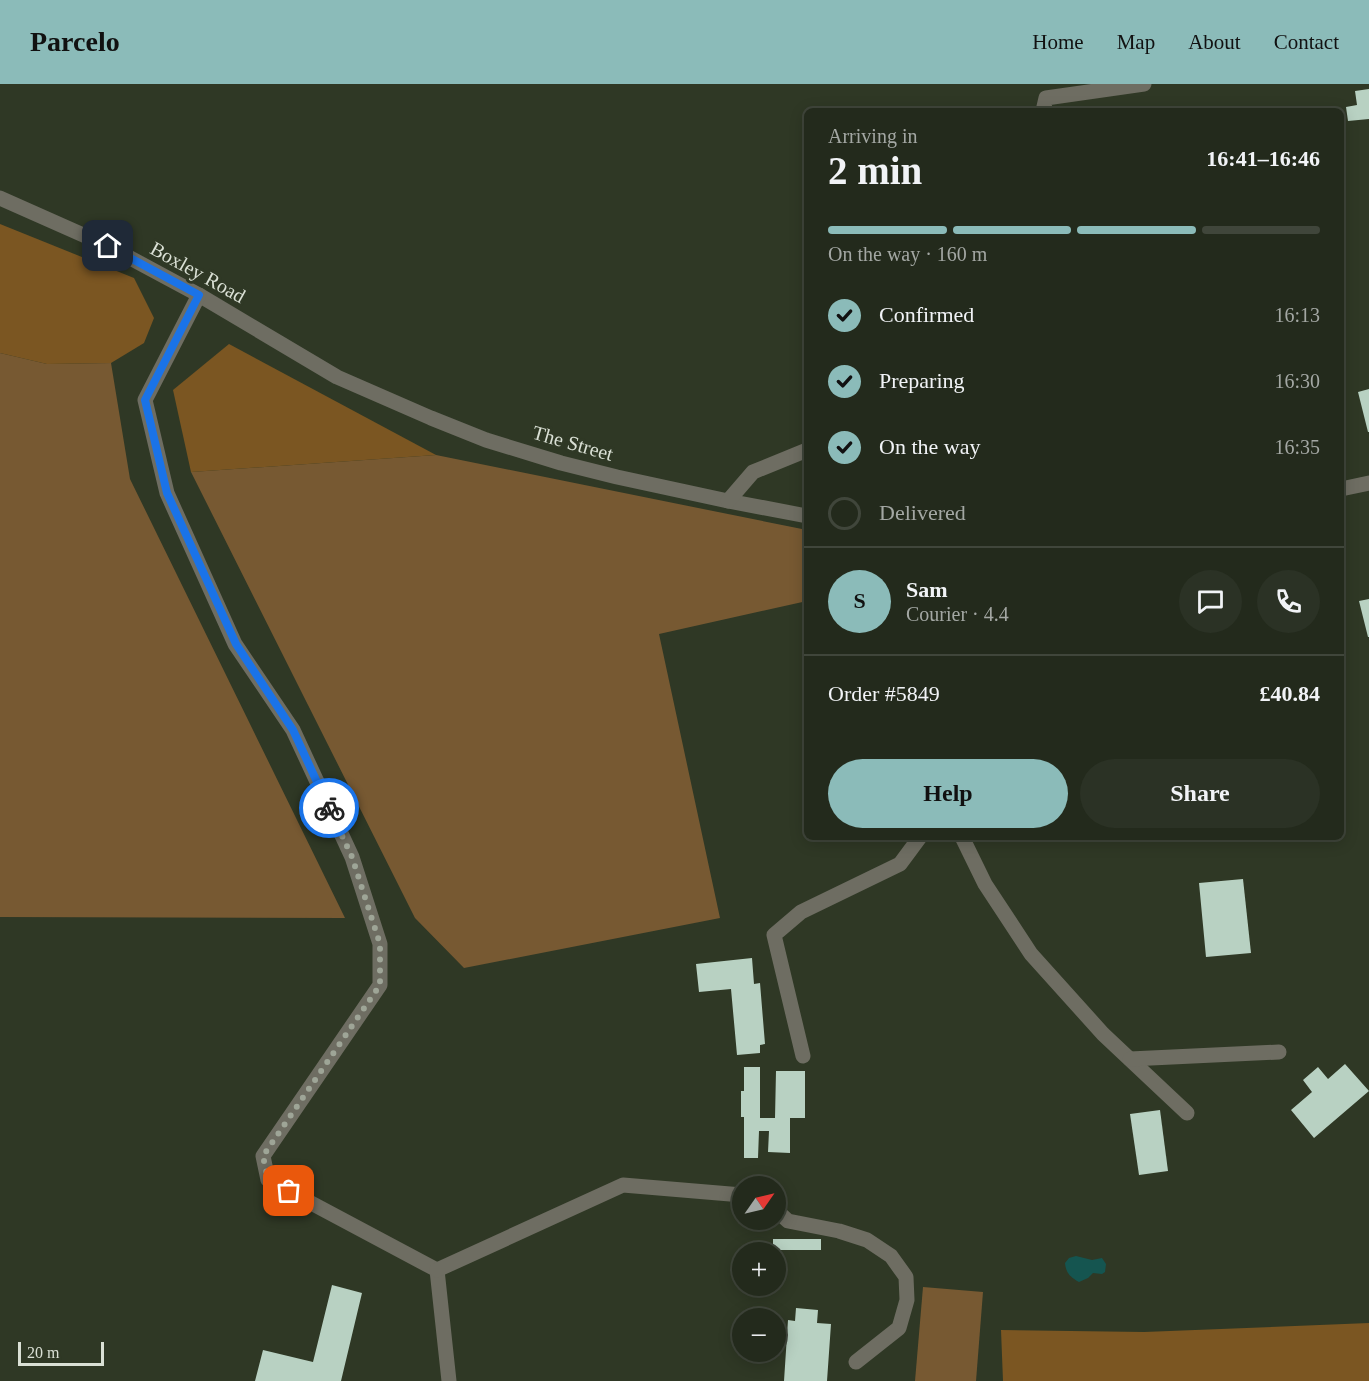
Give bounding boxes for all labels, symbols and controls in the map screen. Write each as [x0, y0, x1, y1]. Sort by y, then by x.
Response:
text: Parcelo [30, 26, 120, 57]
text: Home [1032, 30, 1084, 54]
text: Map [1117, 30, 1155, 54]
text: About [1188, 30, 1241, 54]
text: Contact [1274, 30, 1339, 54]
text: Arriving in [828, 125, 917, 147]
text: 16:41–16:46 [1206, 146, 1320, 171]
text: 2 min [828, 149, 922, 192]
pin [82, 220, 133, 271]
icon: home [91, 229, 124, 262]
street label: Boxley Road [146, 237, 249, 308]
text: On the way · 160 m [828, 243, 987, 265]
icon: check [828, 299, 861, 332]
text: Confirmed [879, 302, 974, 327]
text: 16:13 [1274, 304, 1320, 326]
icon: check [828, 365, 861, 398]
text: Preparing [879, 368, 965, 393]
text: 16:30 [1274, 370, 1320, 392]
street label: The Street [530, 421, 616, 465]
icon: check [828, 431, 861, 464]
text: On the way [879, 434, 980, 459]
text: 16:35 [1274, 436, 1320, 458]
text: Delivered [879, 500, 966, 525]
button: chat [1179, 570, 1242, 633]
button: phone [1257, 570, 1320, 633]
text: Sam [906, 577, 948, 602]
text: S [853, 588, 866, 613]
text: Courier · 4.4 [906, 603, 1009, 625]
text: Order #5849 [828, 681, 940, 706]
text: £40.84 [1260, 681, 1320, 706]
button: Help [828, 759, 1068, 828]
button: Share [1080, 759, 1320, 828]
courier [299, 778, 359, 838]
icon: bike [313, 792, 346, 825]
pin [263, 1165, 314, 1216]
icon: bag [272, 1174, 305, 1207]
north arrow [732, 1176, 786, 1230]
map controls [732, 1176, 786, 1362]
button: + [732, 1242, 786, 1296]
button: − [732, 1308, 786, 1362]
scale bar [18, 1339, 104, 1366]
text: 20 m [27, 1344, 59, 1361]

